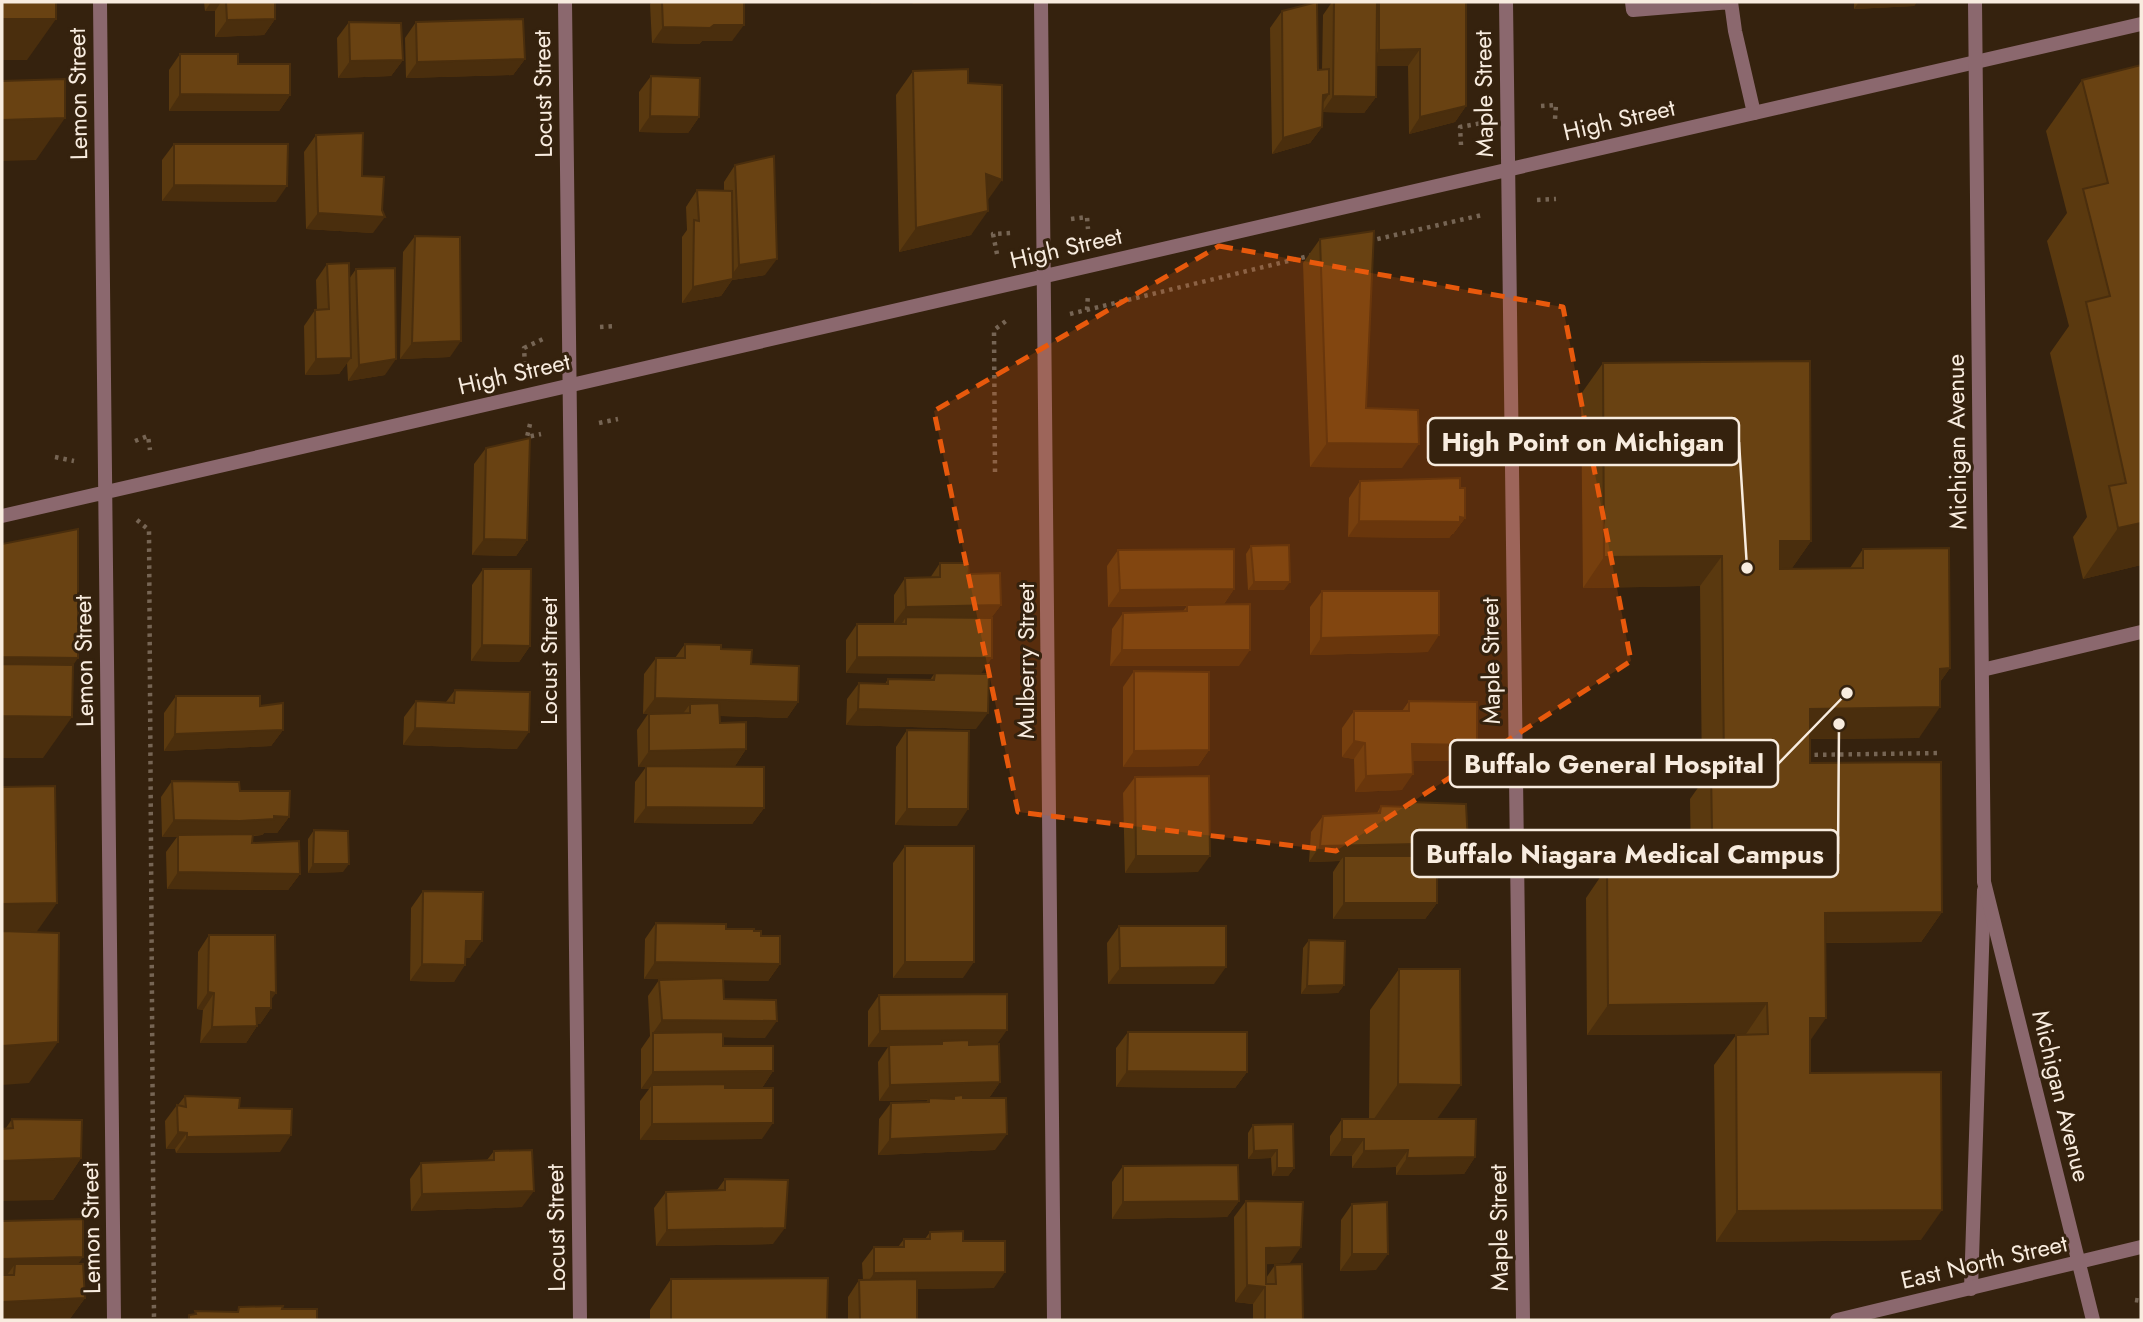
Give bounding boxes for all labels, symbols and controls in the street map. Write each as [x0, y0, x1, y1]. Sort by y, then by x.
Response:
street label: Lemon Street [59, 27, 96, 160]
street label: Locust Street [524, 30, 561, 158]
street label: Maple Street [1465, 30, 1502, 158]
street label: High Street [1559, 90, 1679, 149]
street label: High Street [1006, 218, 1126, 277]
street label: High Street [454, 344, 574, 403]
street label: Michigan Avenue [1937, 354, 1976, 530]
callout: High Point on Michigan [1428, 418, 1739, 465]
text: High Point on Michigan [1441, 423, 1725, 461]
street label: Mulberry Street [1008, 583, 1043, 739]
street label: Lemon Street [65, 594, 102, 727]
street label: Locust Street [531, 597, 566, 725]
street label: Maple Street [1472, 597, 1509, 725]
callout: Buffalo General Hospital [1450, 740, 1778, 787]
text: Buffalo General Hospital [1464, 745, 1764, 783]
callout: Buffalo Niagara Medical Campus [1412, 830, 1838, 877]
text: Buffalo Niagara Medical Campus [1426, 835, 1824, 873]
street label: Michigan Avenue [2023, 1006, 2100, 1185]
street label: Lemon Street [72, 1161, 109, 1294]
street label: Locust Street [537, 1164, 574, 1292]
street label: Maple Street [1480, 1164, 1517, 1292]
street label: East North Street [1897, 1225, 2071, 1298]

